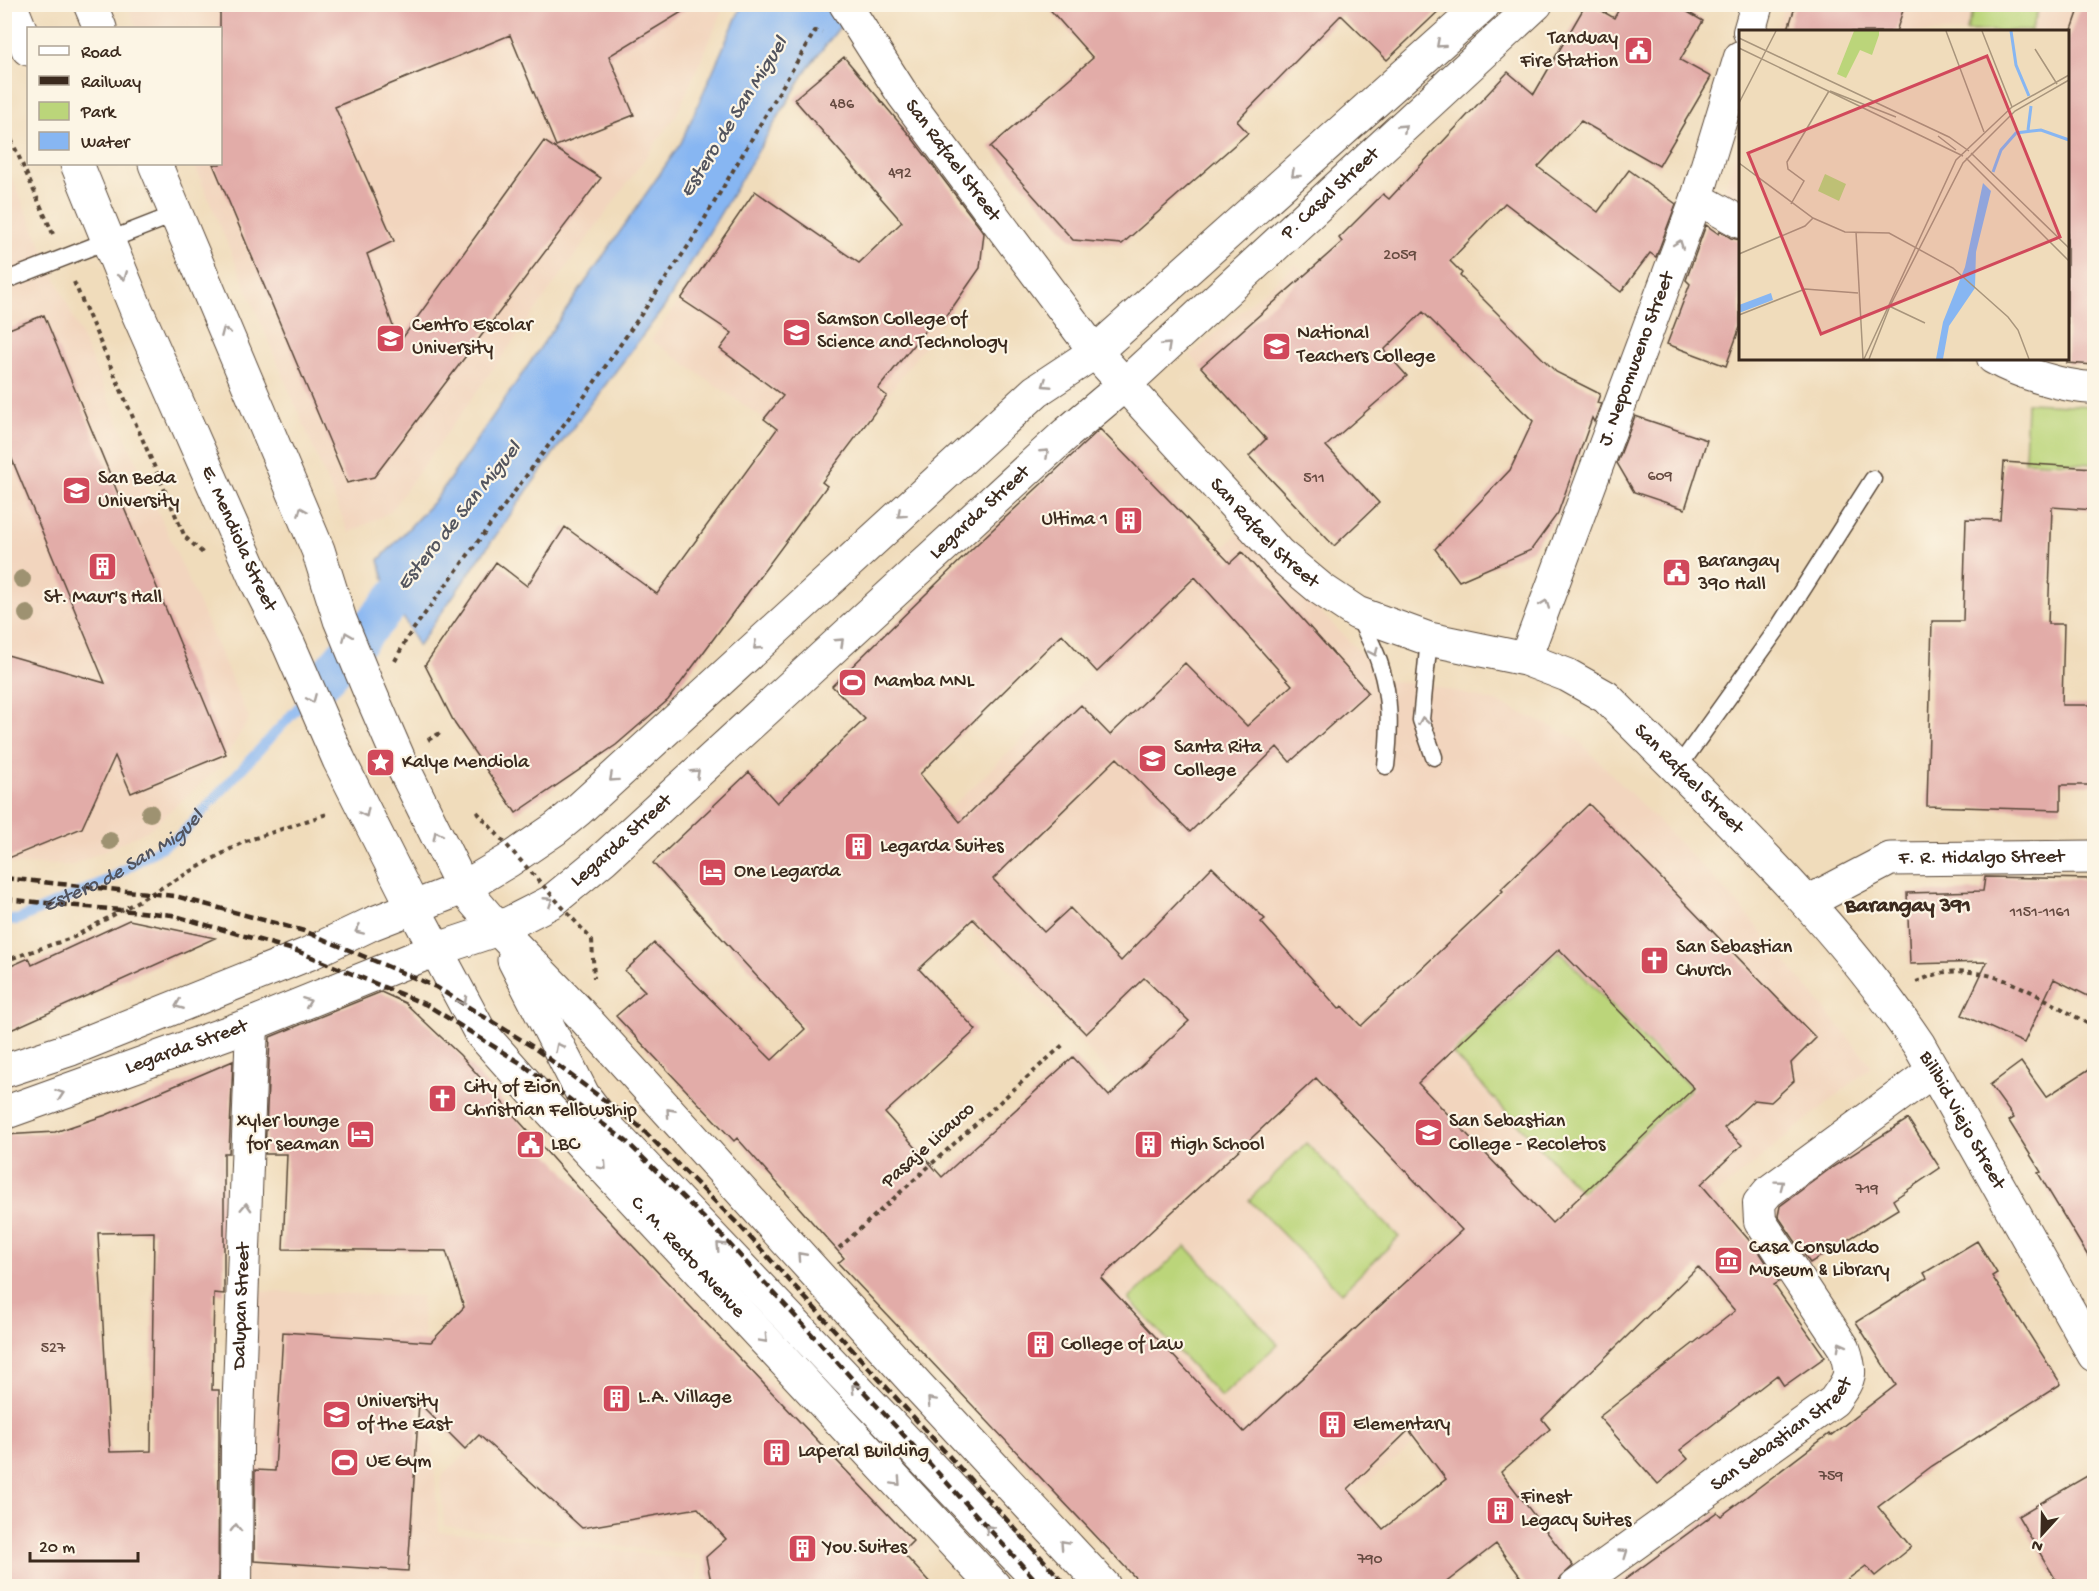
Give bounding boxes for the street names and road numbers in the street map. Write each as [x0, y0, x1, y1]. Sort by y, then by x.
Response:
street label: San Rafael Street [899, 95, 1006, 228]
street label: P. Casal Street [1276, 142, 1386, 246]
street label: J. Nepomuceno Street [1594, 267, 1680, 449]
street label: Legarda Street [925, 460, 1036, 565]
street label: E. Mendiola Street [195, 462, 282, 617]
street label: San Rafael Street [1204, 474, 1325, 595]
street label: San Rafael Street [1628, 719, 1749, 841]
street label: Legarda Street [566, 789, 678, 892]
street label: F. R. Hidalgo Street [1897, 846, 2066, 870]
street label: Legarda Street [122, 1014, 253, 1080]
street label: Bilibid Viejo Street [1913, 1047, 2011, 1195]
street label: Pasaje Licauco [877, 1098, 980, 1195]
street label: C. M. Recto Avenue [625, 1192, 750, 1323]
street label: Dalupan Street [228, 1241, 256, 1372]
street label: San Sebastian Street [1706, 1372, 1859, 1497]

